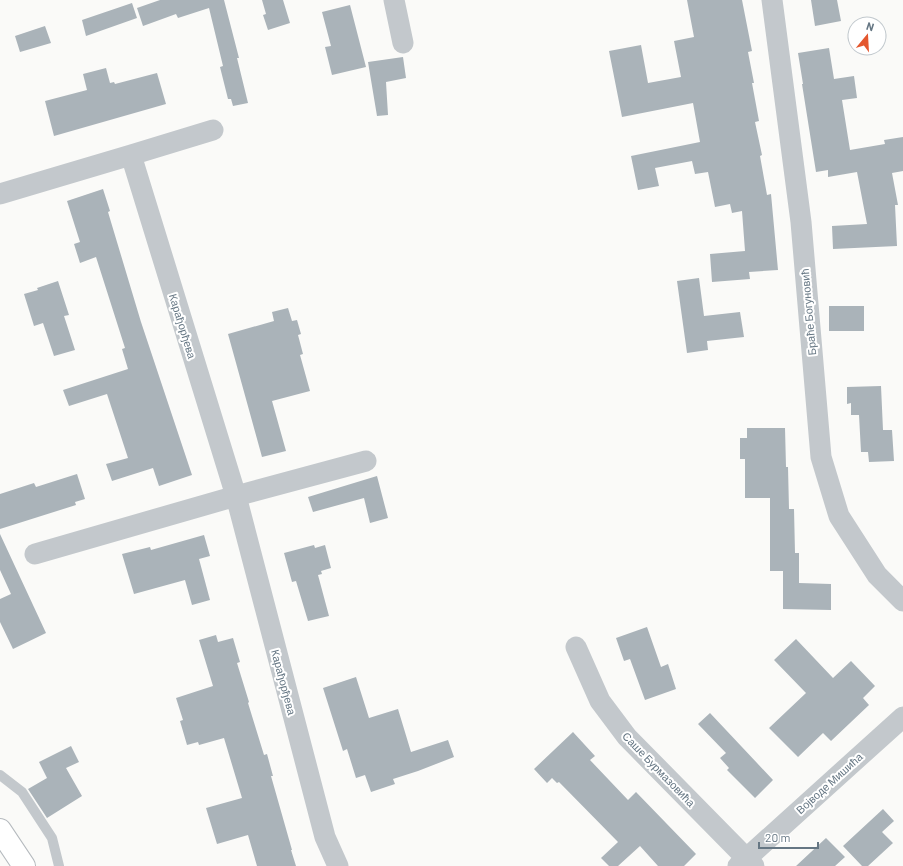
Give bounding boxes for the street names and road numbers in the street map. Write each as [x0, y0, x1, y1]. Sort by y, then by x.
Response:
street label: Браће Богуновић [798, 268, 818, 356]
street label: Карађорђева [167, 292, 199, 361]
street label: Карађорђева [269, 648, 299, 717]
street label: Саше Бурмазовића [620, 729, 699, 810]
street label: Војводе Мишића [793, 749, 865, 816]

